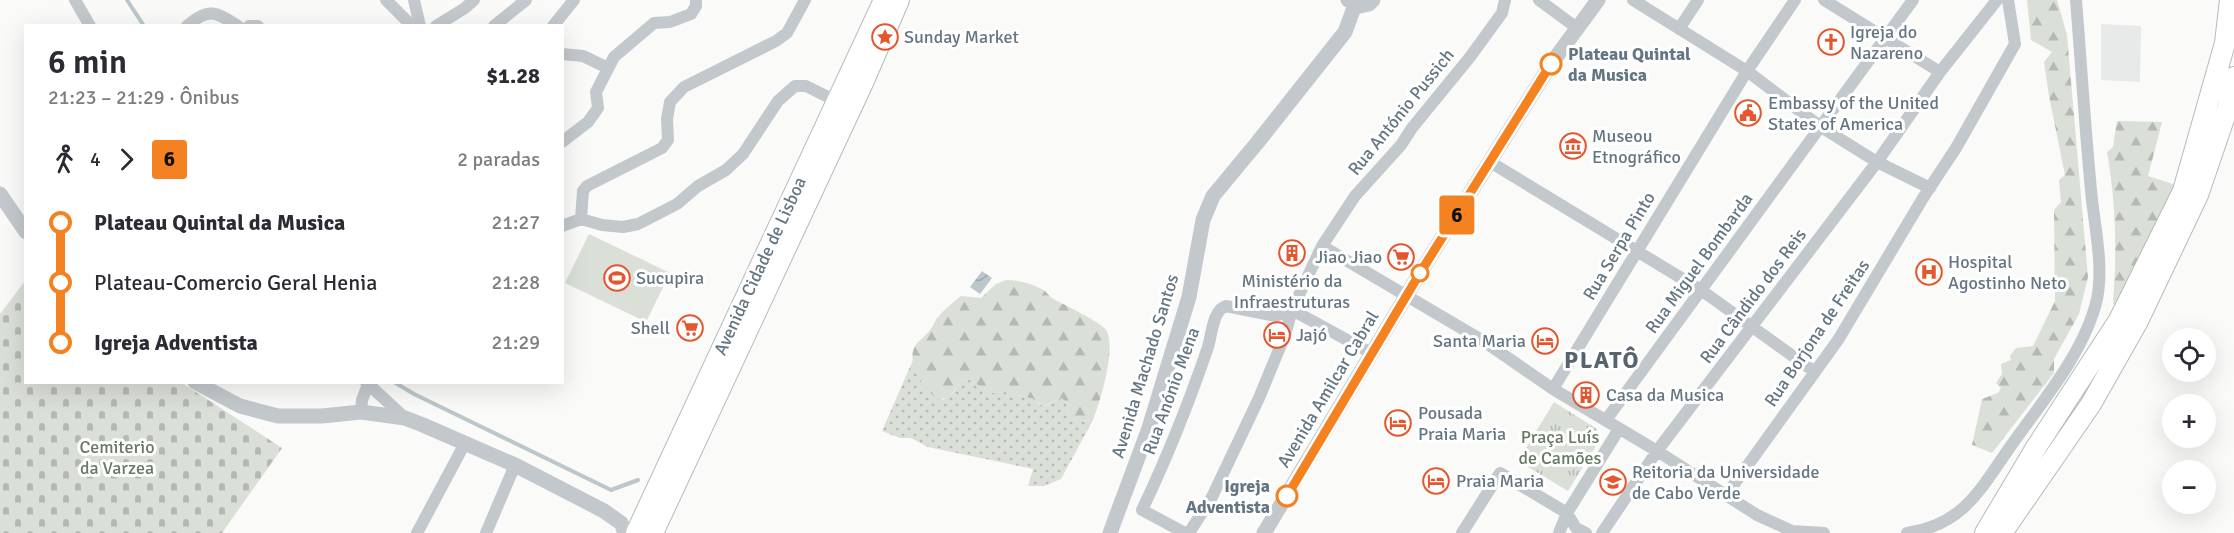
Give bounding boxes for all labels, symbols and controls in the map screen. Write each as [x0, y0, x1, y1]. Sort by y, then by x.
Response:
place label: Igreja do Nazareno [1850, 21, 1923, 64]
place icon: Sunday Market [870, 22, 900, 52]
place label: Sunday Market [904, 26, 1019, 48]
church icon: Igreja do Nazareno [1816, 27, 1846, 57]
text: 6 min [48, 42, 127, 83]
place label: Plateau Quintal da Musica [1568, 43, 1691, 86]
street label: Rua António Pussich [1343, 44, 1459, 180]
marker: Plateau Quintal da Musica [1540, 53, 1562, 75]
text: $1.28 [486, 62, 540, 89]
text: 21:23 – 21:29 · Ônibus [48, 85, 239, 110]
place label: Embassy of the United States of America [1768, 92, 1939, 135]
public building icon: Embassy of the United States of America [1733, 98, 1763, 128]
place label: Museou Etnográfico [1592, 125, 1681, 168]
museum icon: Museou Etnográfico [1558, 131, 1588, 161]
icon: walk [48, 143, 81, 176]
icon: forward [110, 143, 143, 176]
text: 6 [164, 146, 175, 172]
text: 4 [90, 147, 101, 172]
text: 2 paradas [457, 147, 540, 172]
street label: Avenida Cidade de Lisboa [709, 173, 811, 359]
street label: Rua Serpa Pinto [1578, 188, 1660, 304]
street label: Rua Miguel Bombarda [1641, 188, 1757, 338]
line badge: 6 [1438, 196, 1476, 234]
text: 6 [1451, 202, 1463, 228]
text: Plateau Quintal da Musica [94, 209, 345, 236]
text: 21:27 [491, 210, 540, 235]
street label: Rua Cândido dos Reis [1695, 224, 1811, 368]
building icon: Ministério da Infraestruturas [1277, 238, 1307, 268]
supermarket icon: Jiao Jiao [1386, 242, 1416, 272]
place label: Jiao Jiao [1315, 246, 1382, 268]
place label: Hospital Agostinho Neto [1948, 251, 2067, 294]
street label: Rua Borjona de Freitas [1760, 255, 1874, 411]
hospital icon: Hospital Agostinho Neto [1914, 257, 1944, 287]
sports icon: Sucupira [602, 263, 632, 293]
unlabelled marker [1411, 264, 1429, 282]
place label: Sucupira [636, 267, 704, 289]
text: Plateau-Comercio Geral Henia [94, 269, 377, 296]
text: 21:28 [491, 270, 540, 295]
place label: Ministério da Infraestruturas [1234, 270, 1350, 313]
street label: Avenida Machado Santos [1107, 271, 1183, 461]
street label: Avenida Amilcar Cabral [1273, 307, 1383, 471]
supermarket icon: Shell [675, 313, 705, 343]
place label: Shell [631, 317, 670, 339]
hotel icon: Jajó [1262, 320, 1292, 350]
street label: Rua Anónio Mena [1138, 324, 1204, 458]
place label: Jajó [1296, 324, 1327, 346]
hotel icon: Santa Maria [1530, 326, 1560, 356]
map controls [2162, 328, 2216, 514]
button: locate [2162, 328, 2216, 382]
text: Igreja Adventista [94, 329, 258, 356]
text: 21:29 [491, 330, 540, 355]
place label: Santa Maria [1433, 330, 1526, 352]
district label: PLATÔ [1564, 345, 1640, 375]
building icon: Casa da Musica [1571, 380, 1601, 410]
place label: Casa da Musica [1606, 384, 1724, 406]
button: + [2162, 394, 2216, 448]
place label: Pousada Praia Maria [1418, 402, 1506, 445]
hotel icon: Pousada Praia Maria [1383, 408, 1413, 438]
park label: Praça Luís de Camões [1519, 426, 1602, 469]
park label: Cemiterio da Varzea [79, 436, 155, 479]
button: − [2162, 460, 2216, 514]
place label: Reitoria da Universidade de Cabo Verde [1632, 461, 1819, 504]
hotel icon: Praia Maria [1421, 466, 1451, 496]
school or university icon: Reitoria da Universidade de Cabo Verde [1598, 467, 1628, 497]
place label: Praia Maria [1456, 470, 1544, 492]
place label: Igreja Adventista [1186, 475, 1270, 518]
marker: Igreja Adventista [1276, 485, 1298, 507]

